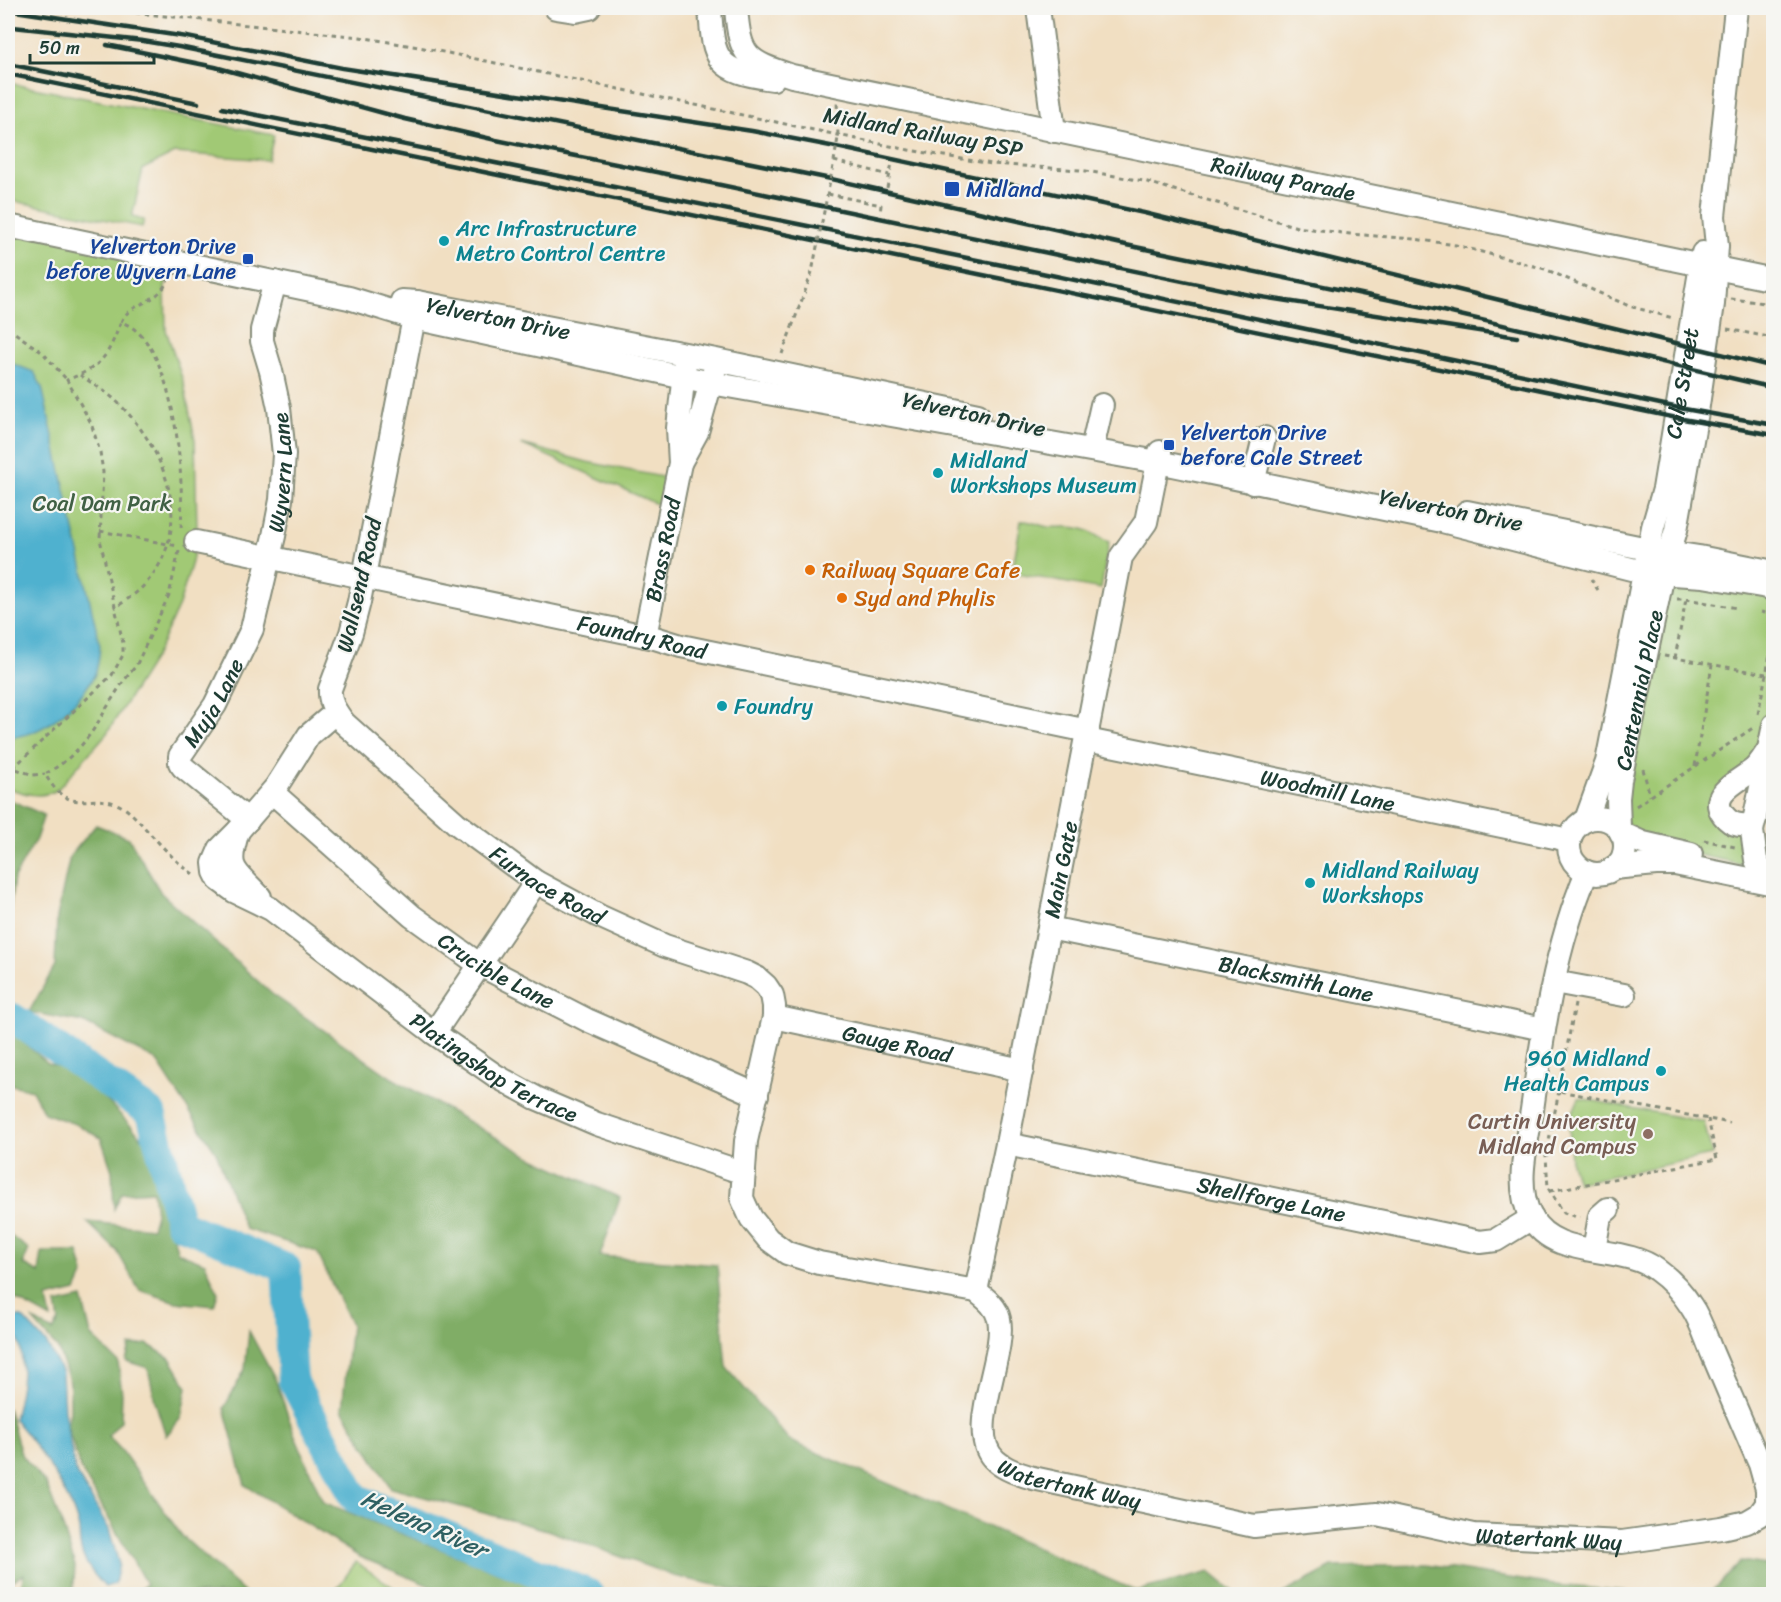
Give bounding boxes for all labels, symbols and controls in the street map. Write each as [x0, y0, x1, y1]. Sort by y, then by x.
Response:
scale bar [30, 27, 154, 65]
text: 50 m [39, 32, 80, 64]
street label: Midland Railway PSP [820, 95, 1026, 169]
street label: Railway Parade [1208, 144, 1359, 212]
place label: Midland [966, 170, 1044, 209]
marker: Midland [943, 180, 961, 198]
place label: Arc Infrastructure Metro Control Centre [455, 209, 666, 273]
place label: Yelverton Drive before Wyvern Lane [46, 227, 236, 291]
marker: Arc Infrastructure Metro Control Centre [437, 234, 451, 248]
marker: Yelverton Drive before Wyvern Lane [241, 252, 255, 266]
street label: Yelverton Drive [423, 285, 574, 351]
street label: Cale Street [1653, 324, 1710, 442]
street label: Yelverton Drive [899, 380, 1049, 448]
street label: Wyvern Lane [256, 410, 304, 536]
place label: Yelverton Drive before Cale Street [1181, 413, 1363, 477]
marker: Yelverton Drive before Cale Street [1162, 438, 1176, 452]
place label: Midland Workshops Museum [950, 441, 1137, 505]
marker: Midland Workshops Museum [931, 466, 945, 480]
street label: Yelverton Drive [1376, 477, 1526, 543]
park label: Coal Dam Park [32, 484, 172, 523]
street label: Brass Road [633, 493, 692, 606]
street label: Wallsend Road [325, 513, 394, 656]
place label: Railway Square Cafe [822, 551, 1020, 590]
marker: Railway Square Cafe [803, 563, 817, 577]
place label: Syd and Phylis [854, 579, 996, 618]
marker: Syd and Phylis [835, 591, 849, 605]
street label: Foundry Road [574, 603, 712, 671]
street label: Centennial Place [1603, 606, 1675, 774]
street label: Muja Lane [172, 651, 255, 755]
place label: Foundry [734, 687, 813, 726]
marker: Foundry [715, 699, 729, 713]
street label: Woodmill Lane [1257, 757, 1399, 823]
street label: Main Gate [1032, 817, 1089, 921]
street label: Furnace Road [481, 834, 614, 936]
place label: Midland Railway Workshops [1322, 851, 1479, 915]
marker: Midland Railway Workshops [1303, 876, 1317, 890]
street label: Crucible Lane [430, 921, 562, 1020]
street label: Blacksmith Lane [1215, 944, 1377, 1013]
street label: Platingshop Terrace [401, 1002, 585, 1133]
street label: Gauge Road [839, 1013, 957, 1074]
place label: 960 Midland Health Campus [1504, 1039, 1650, 1103]
marker: 960 Midland Health Campus [1654, 1064, 1668, 1078]
place label: Curtin University Midland Campus [1468, 1102, 1637, 1166]
marker: Curtin University Midland Campus [1641, 1127, 1655, 1141]
street label: Shellforge Lane [1193, 1164, 1349, 1233]
street label: Watertank Way [990, 1447, 1145, 1521]
water label: Helena River [354, 1478, 498, 1572]
street label: Watertank Way [1475, 1516, 1624, 1562]

